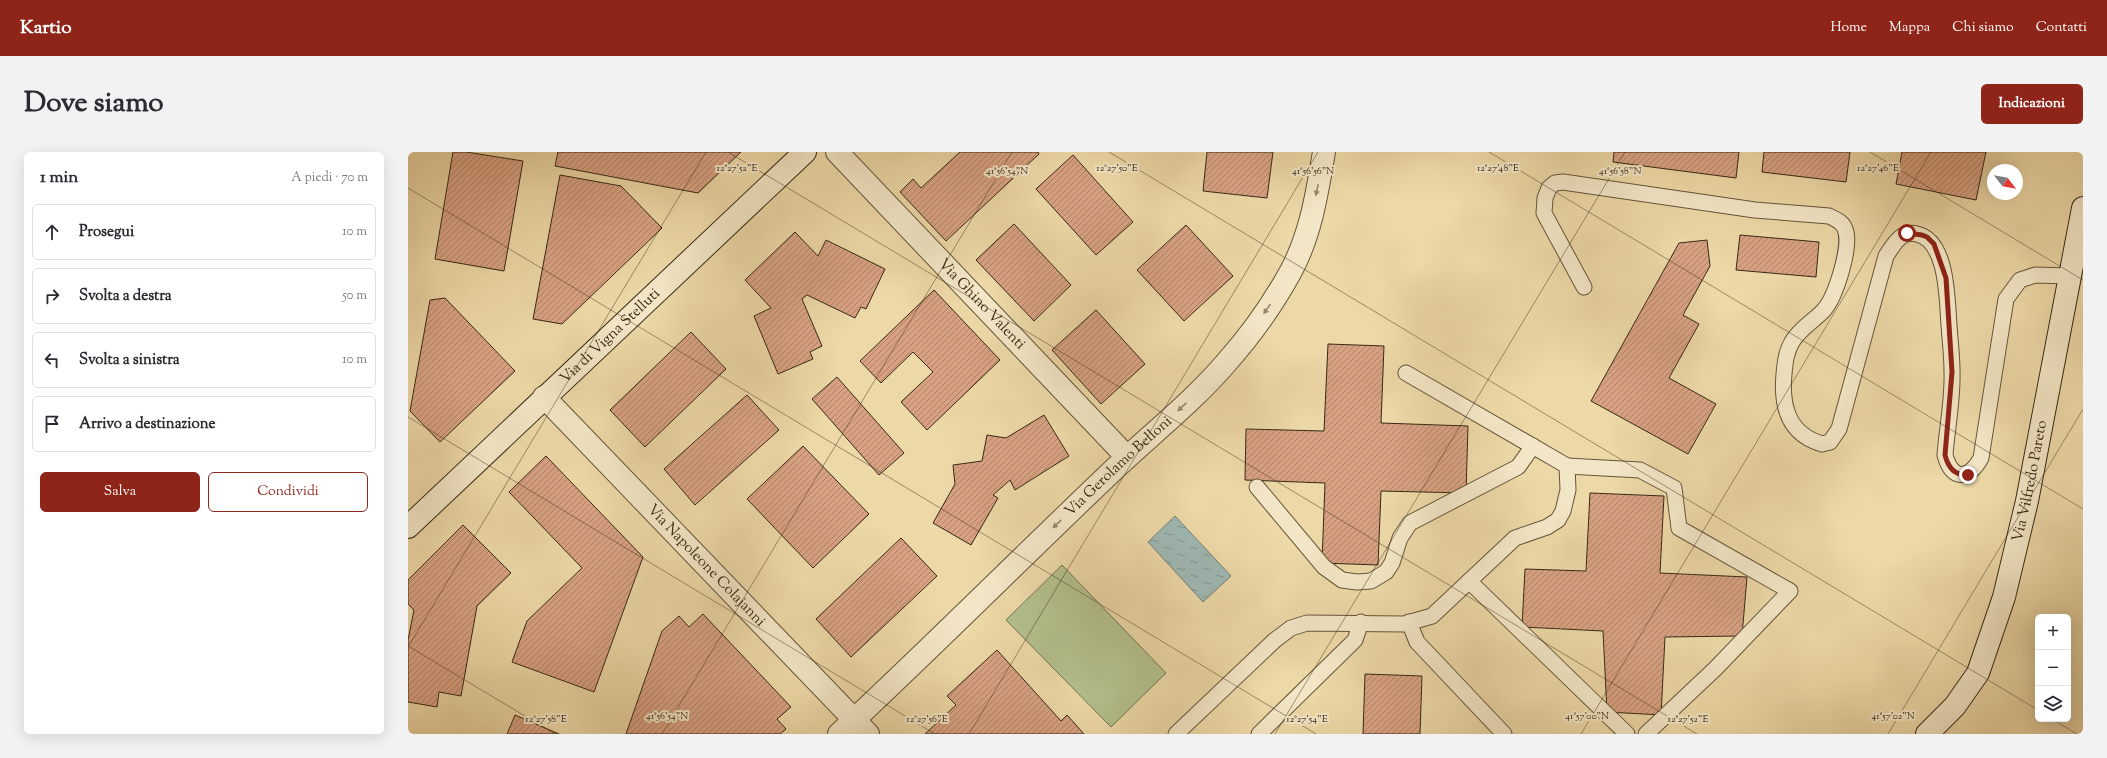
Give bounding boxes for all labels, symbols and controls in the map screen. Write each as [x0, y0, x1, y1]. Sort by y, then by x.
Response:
text: Kartio [20, 15, 72, 42]
text: Home [1830, 18, 1867, 38]
text: Mappa [1889, 18, 1930, 38]
text: Chi siamo [1952, 18, 2014, 38]
text: Contatti [2036, 18, 2087, 38]
text: Dove siamo [24, 84, 164, 124]
button: Indicazioni [1981, 84, 2083, 124]
text: 12°27'52"E [717, 161, 757, 176]
text: 12°27'50"E [1096, 161, 1138, 176]
text: 12°27'48"E [1477, 161, 1519, 176]
text: 12°27'46"E [1857, 161, 1899, 176]
text: 41°56'54"N [986, 164, 1028, 179]
text: 41°56'56"N [1292, 164, 1334, 179]
text: 41°56'58"N [1599, 164, 1641, 179]
north arrow [1987, 164, 2023, 200]
text: 1 min [40, 166, 78, 190]
text: A piedi · 70 m [291, 169, 368, 187]
one-way arrow [1314, 184, 1320, 197]
icon: ahead [41, 221, 63, 243]
text: Prosegui [79, 222, 134, 243]
text: 10 m [342, 223, 367, 241]
route start [1898, 224, 1916, 242]
street label: Via Ghino Valenti [933, 254, 1030, 354]
street label: Via di Vigna Stelluti [555, 284, 665, 389]
icon: right [41, 285, 63, 307]
text: Svolta a destra [79, 286, 172, 307]
text: 50 m [342, 287, 367, 305]
one-way arrow [1263, 304, 1271, 314]
icon: left [41, 349, 63, 371]
text: Svolta a sinistra [79, 350, 180, 371]
text: 10 m [342, 351, 367, 369]
one-way arrow [1177, 402, 1187, 411]
street label: Via Gerolamo Belloni [1060, 411, 1177, 522]
icon: arrive [41, 413, 63, 435]
text: Arrivo a destinazione [79, 414, 215, 435]
street label: Via Vilfredo Pareto [2007, 418, 2053, 544]
route end [1959, 466, 1977, 484]
button: Salva [40, 472, 200, 512]
button: Condividi [208, 472, 368, 512]
street label: Via Napoleone Colajanni [642, 500, 770, 632]
one-way arrow [1052, 519, 1062, 529]
map controls [2035, 614, 2071, 722]
button: + [2035, 614, 2071, 650]
button: − [2035, 650, 2071, 686]
button: layers [2035, 686, 2071, 722]
text: 41°56'54"N [646, 709, 688, 724]
text: 41°57'00"N [1565, 709, 1609, 724]
text: 41°57'02"N [1871, 709, 1915, 724]
text: 12°27'58"E [525, 712, 567, 727]
text: 12°27'56"E [906, 712, 948, 727]
text: 12°27'54"E [1286, 712, 1328, 727]
text: 12°27'52"E [1668, 712, 1708, 727]

